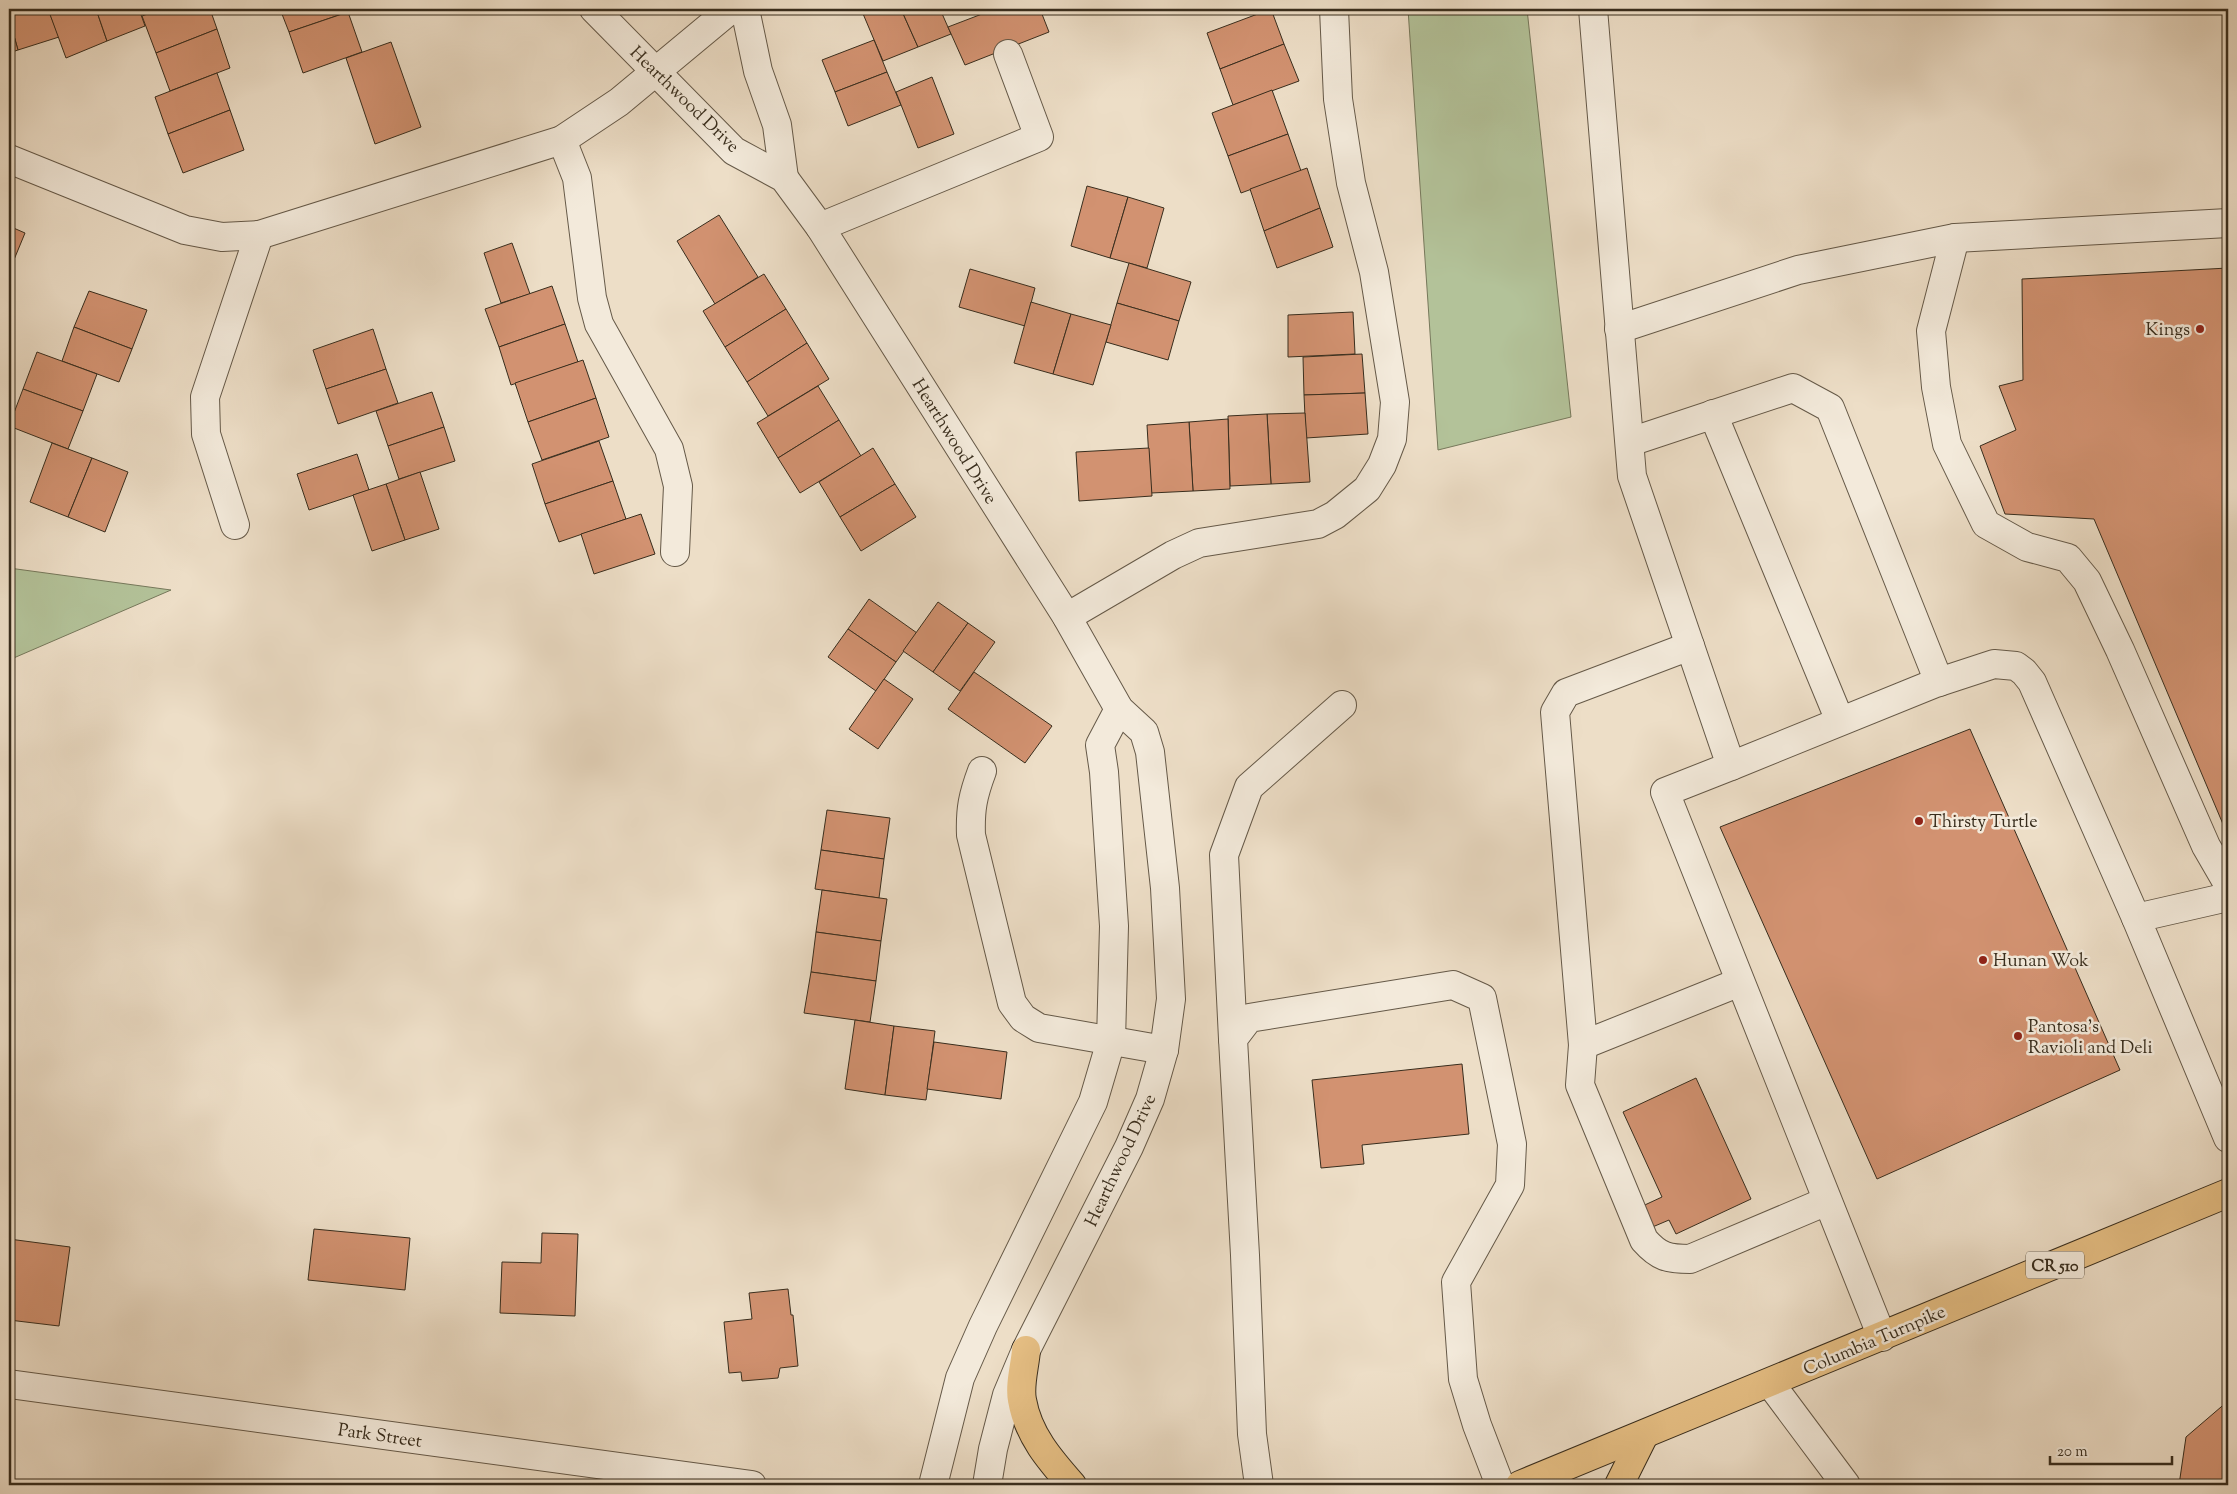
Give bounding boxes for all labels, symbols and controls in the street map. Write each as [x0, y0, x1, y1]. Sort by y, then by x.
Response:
street label: Hearthwood Drive [623, 41, 744, 160]
place label: Kings [2146, 318, 2190, 344]
marker: Kings [2194, 323, 2206, 335]
street label: Hearthwood Drive [904, 374, 1002, 510]
place label: Thirsty Turtle [1929, 810, 2038, 836]
marker: Thirsty Turtle [1913, 815, 1925, 827]
place label: Hunan Wok [1993, 949, 2089, 975]
marker: Hunan Wok [1977, 954, 1989, 966]
place label: Pantosa's Ravioli and Deli [2028, 1015, 2153, 1062]
marker: Pantosa's Ravioli and Deli [2012, 1030, 2024, 1042]
street label: Hearthwood Drive [1080, 1090, 1164, 1232]
road number: CR 510 [2026, 1252, 2084, 1278]
street label: Columbia Turnpike [1800, 1300, 1950, 1384]
street label: Park Street [336, 1418, 423, 1456]
scale bar [2050, 1434, 2172, 1466]
text: 20 m [2057, 1442, 2088, 1463]

